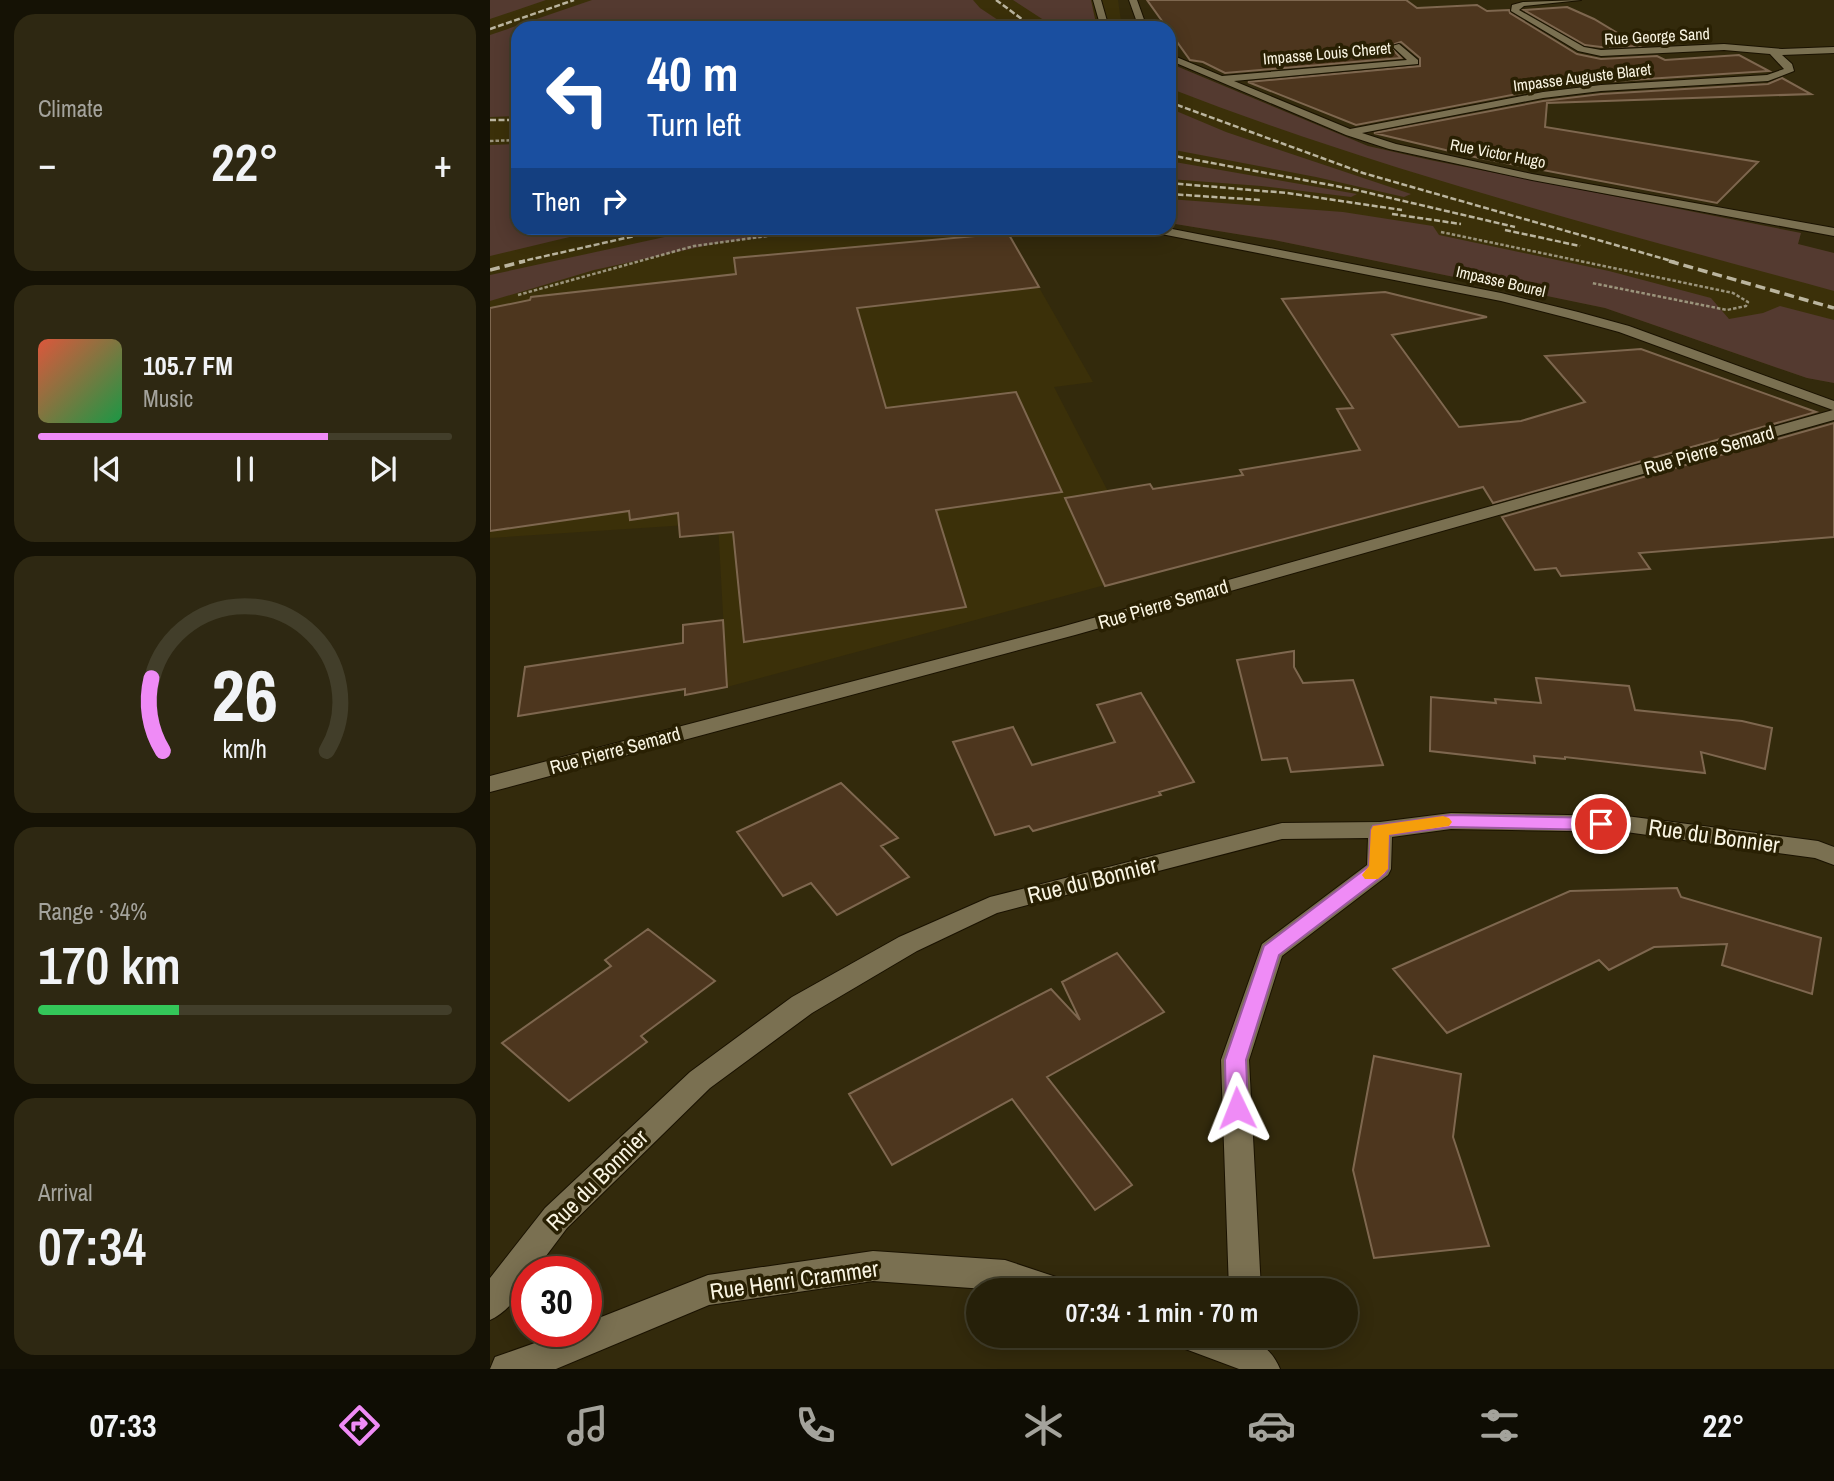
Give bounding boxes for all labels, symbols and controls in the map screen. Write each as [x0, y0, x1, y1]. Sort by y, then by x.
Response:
street label: Rue George Sand [1604, 22, 1710, 50]
street label: Impasse Louis Cheret [1262, 36, 1392, 70]
text: 40 m [647, 40, 739, 106]
icon: left [532, 49, 623, 140]
street label: Impasse Auguste Blaret [1512, 58, 1652, 96]
text: Climate [38, 93, 103, 124]
text: Turn left [647, 103, 741, 146]
text: 22° [211, 127, 279, 197]
street label: Rue Victor Hugo [1448, 133, 1548, 173]
text: − [38, 138, 56, 189]
text: + [434, 138, 452, 189]
icon: right [595, 182, 633, 220]
text: Then [532, 184, 581, 219]
street label: Impasse Bourel [1454, 260, 1548, 302]
text: 105.7 FM [143, 348, 233, 383]
text: Music [143, 383, 193, 414]
street label: Rue Pierre Semard [1641, 419, 1777, 481]
icon: previous [88, 450, 126, 488]
icon: pause [226, 450, 264, 488]
icon: next [364, 450, 402, 488]
street label: Rue Pierre Semard [1095, 573, 1231, 635]
text: 26 [212, 646, 278, 744]
street label: Rue Pierre Semard [547, 720, 683, 780]
text: km/h [223, 731, 267, 765]
pin [1571, 794, 1631, 854]
icon: arrive [1582, 805, 1620, 843]
street label: Rue du Bonnier [1646, 811, 1782, 860]
street label: Rue du Bonnier [1024, 848, 1160, 911]
text: Range · 34% [38, 896, 147, 927]
text: 170 km [38, 930, 181, 1000]
position arrow [1200, 1071, 1274, 1145]
street label: Rue du Bonnier [539, 1121, 655, 1237]
text: Arrival [38, 1177, 93, 1208]
text: 07:34 [38, 1211, 146, 1281]
street label: Rue Henri Crammer [708, 1252, 881, 1307]
speed limit sign: 30 [511, 1256, 602, 1347]
text: 07:34 · 1 min · 70 m [1066, 1295, 1258, 1330]
icon: directions [335, 1401, 384, 1450]
icon: music [563, 1401, 612, 1450]
icon: phone [791, 1401, 840, 1450]
icon: climate [1019, 1401, 1068, 1450]
icon: car [1247, 1401, 1296, 1450]
icon: filters [1475, 1401, 1524, 1450]
text: 07:33 [89, 1404, 157, 1447]
text: 22° [1703, 1404, 1745, 1447]

